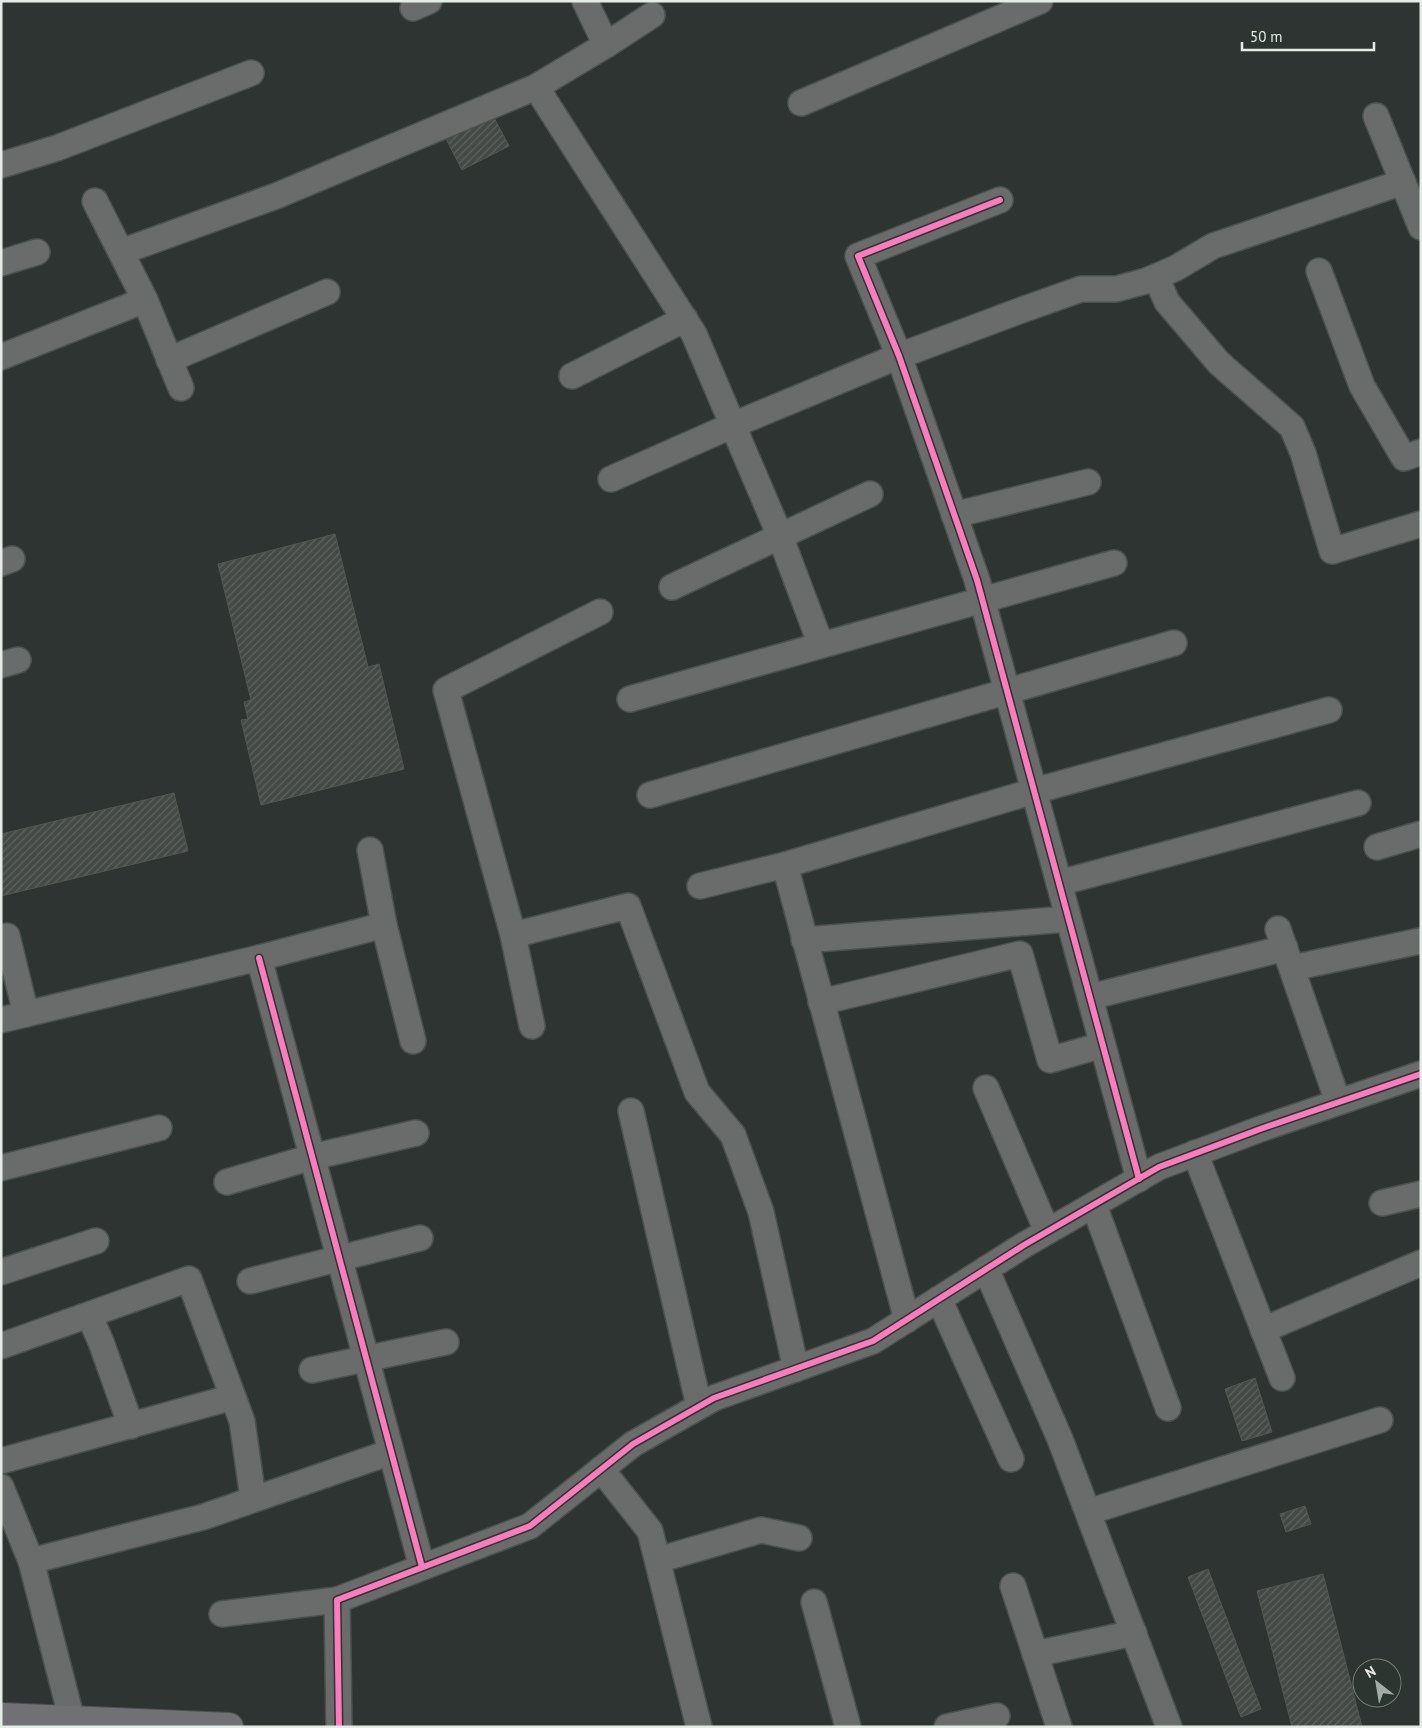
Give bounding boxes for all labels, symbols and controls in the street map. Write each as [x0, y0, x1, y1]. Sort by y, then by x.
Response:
scale bar [1242, 20, 1374, 52]
text: 50 m [1250, 27, 1283, 46]
north arrow [1352, 1658, 1402, 1708]
text: N [1362, 1662, 1379, 1682]

